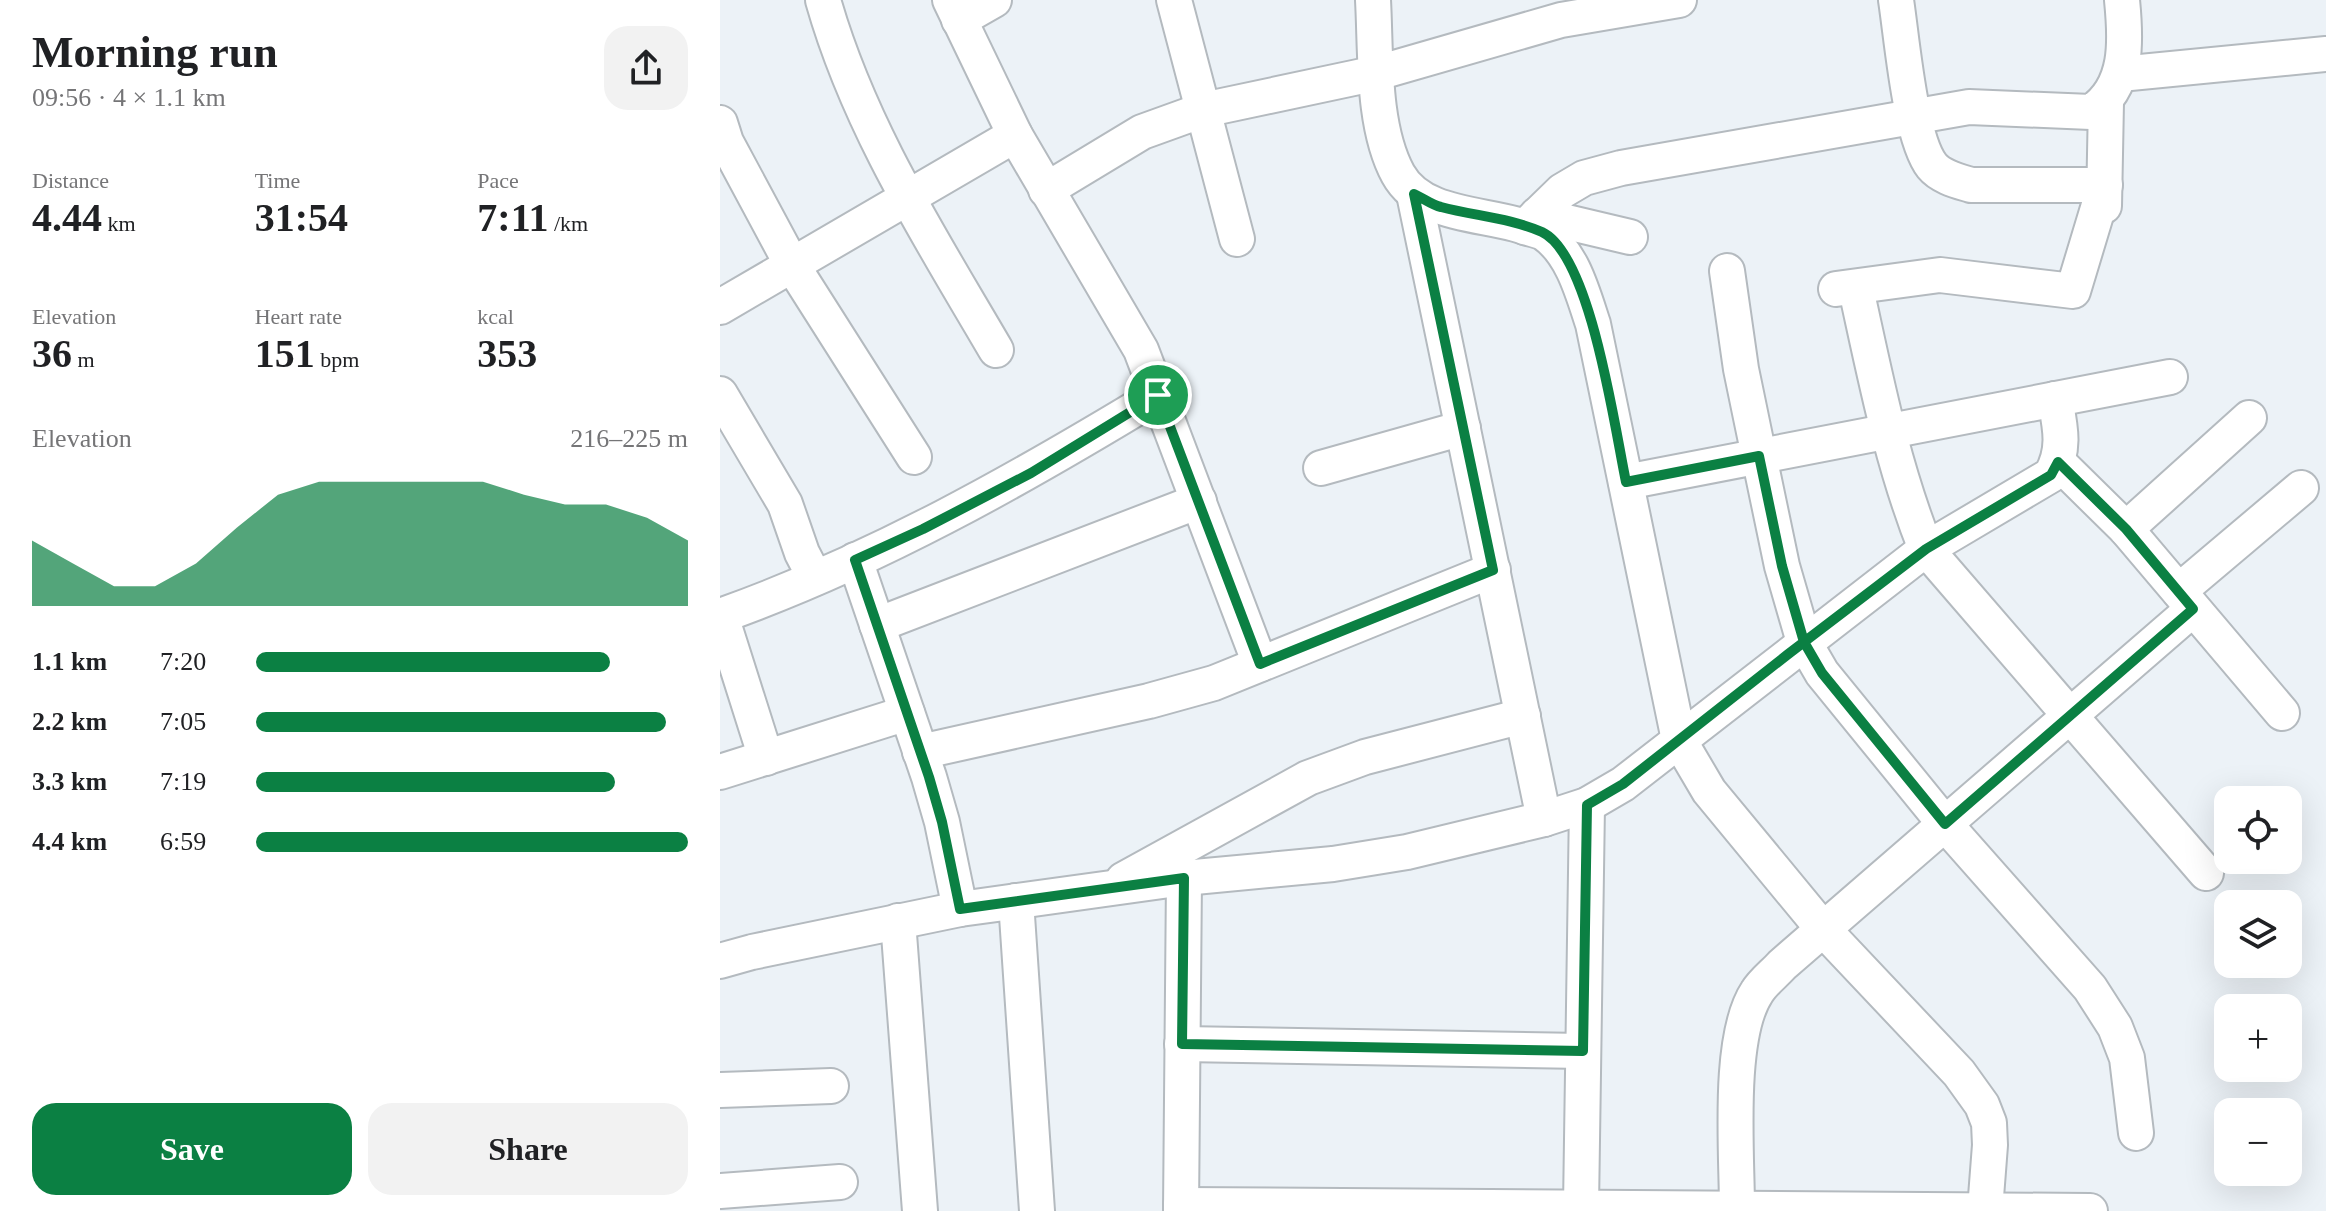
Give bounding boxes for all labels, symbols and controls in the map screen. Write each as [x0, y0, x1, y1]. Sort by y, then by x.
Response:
button: share [604, 26, 688, 110]
text: Morning run [32, 28, 278, 77]
text: 09:56 · 4 × 1.1 km [32, 83, 226, 112]
text: Distance [32, 168, 109, 193]
text: Time [255, 168, 300, 193]
text: Pace [477, 168, 519, 193]
text: 4.44 [32, 195, 102, 240]
text: 31:54 [255, 195, 348, 240]
text: 7:11 [477, 195, 548, 240]
text: km [102, 211, 136, 236]
text: /km [548, 211, 588, 236]
text: Elevation [32, 304, 116, 329]
text: Heart rate [255, 304, 342, 329]
text: kcal [477, 304, 514, 329]
text: 36 [32, 331, 72, 376]
text: 151 [255, 331, 315, 376]
text: 353 [477, 331, 537, 376]
text: m [72, 347, 95, 372]
text: bpm [315, 347, 359, 372]
pin [1124, 361, 1192, 429]
icon: arrive [1136, 373, 1180, 417]
text: Elevation [32, 424, 132, 453]
text: 216–225 m [570, 424, 688, 453]
text: 1.1 km [32, 647, 107, 676]
text: 7:20 [160, 647, 206, 676]
text: 2.2 km [32, 707, 107, 736]
text: 7:05 [160, 707, 206, 736]
text: 3.3 km [32, 767, 107, 796]
text: 7:19 [160, 767, 206, 796]
map controls [2214, 786, 2302, 1186]
button: locate [2214, 786, 2302, 874]
text: 4.4 km [32, 827, 107, 856]
text: 6:59 [160, 827, 206, 856]
button: layers [2214, 890, 2302, 978]
button: + [2214, 994, 2302, 1082]
button: − [2214, 1098, 2302, 1186]
button: Save [32, 1103, 352, 1195]
button: Share [368, 1103, 688, 1195]

